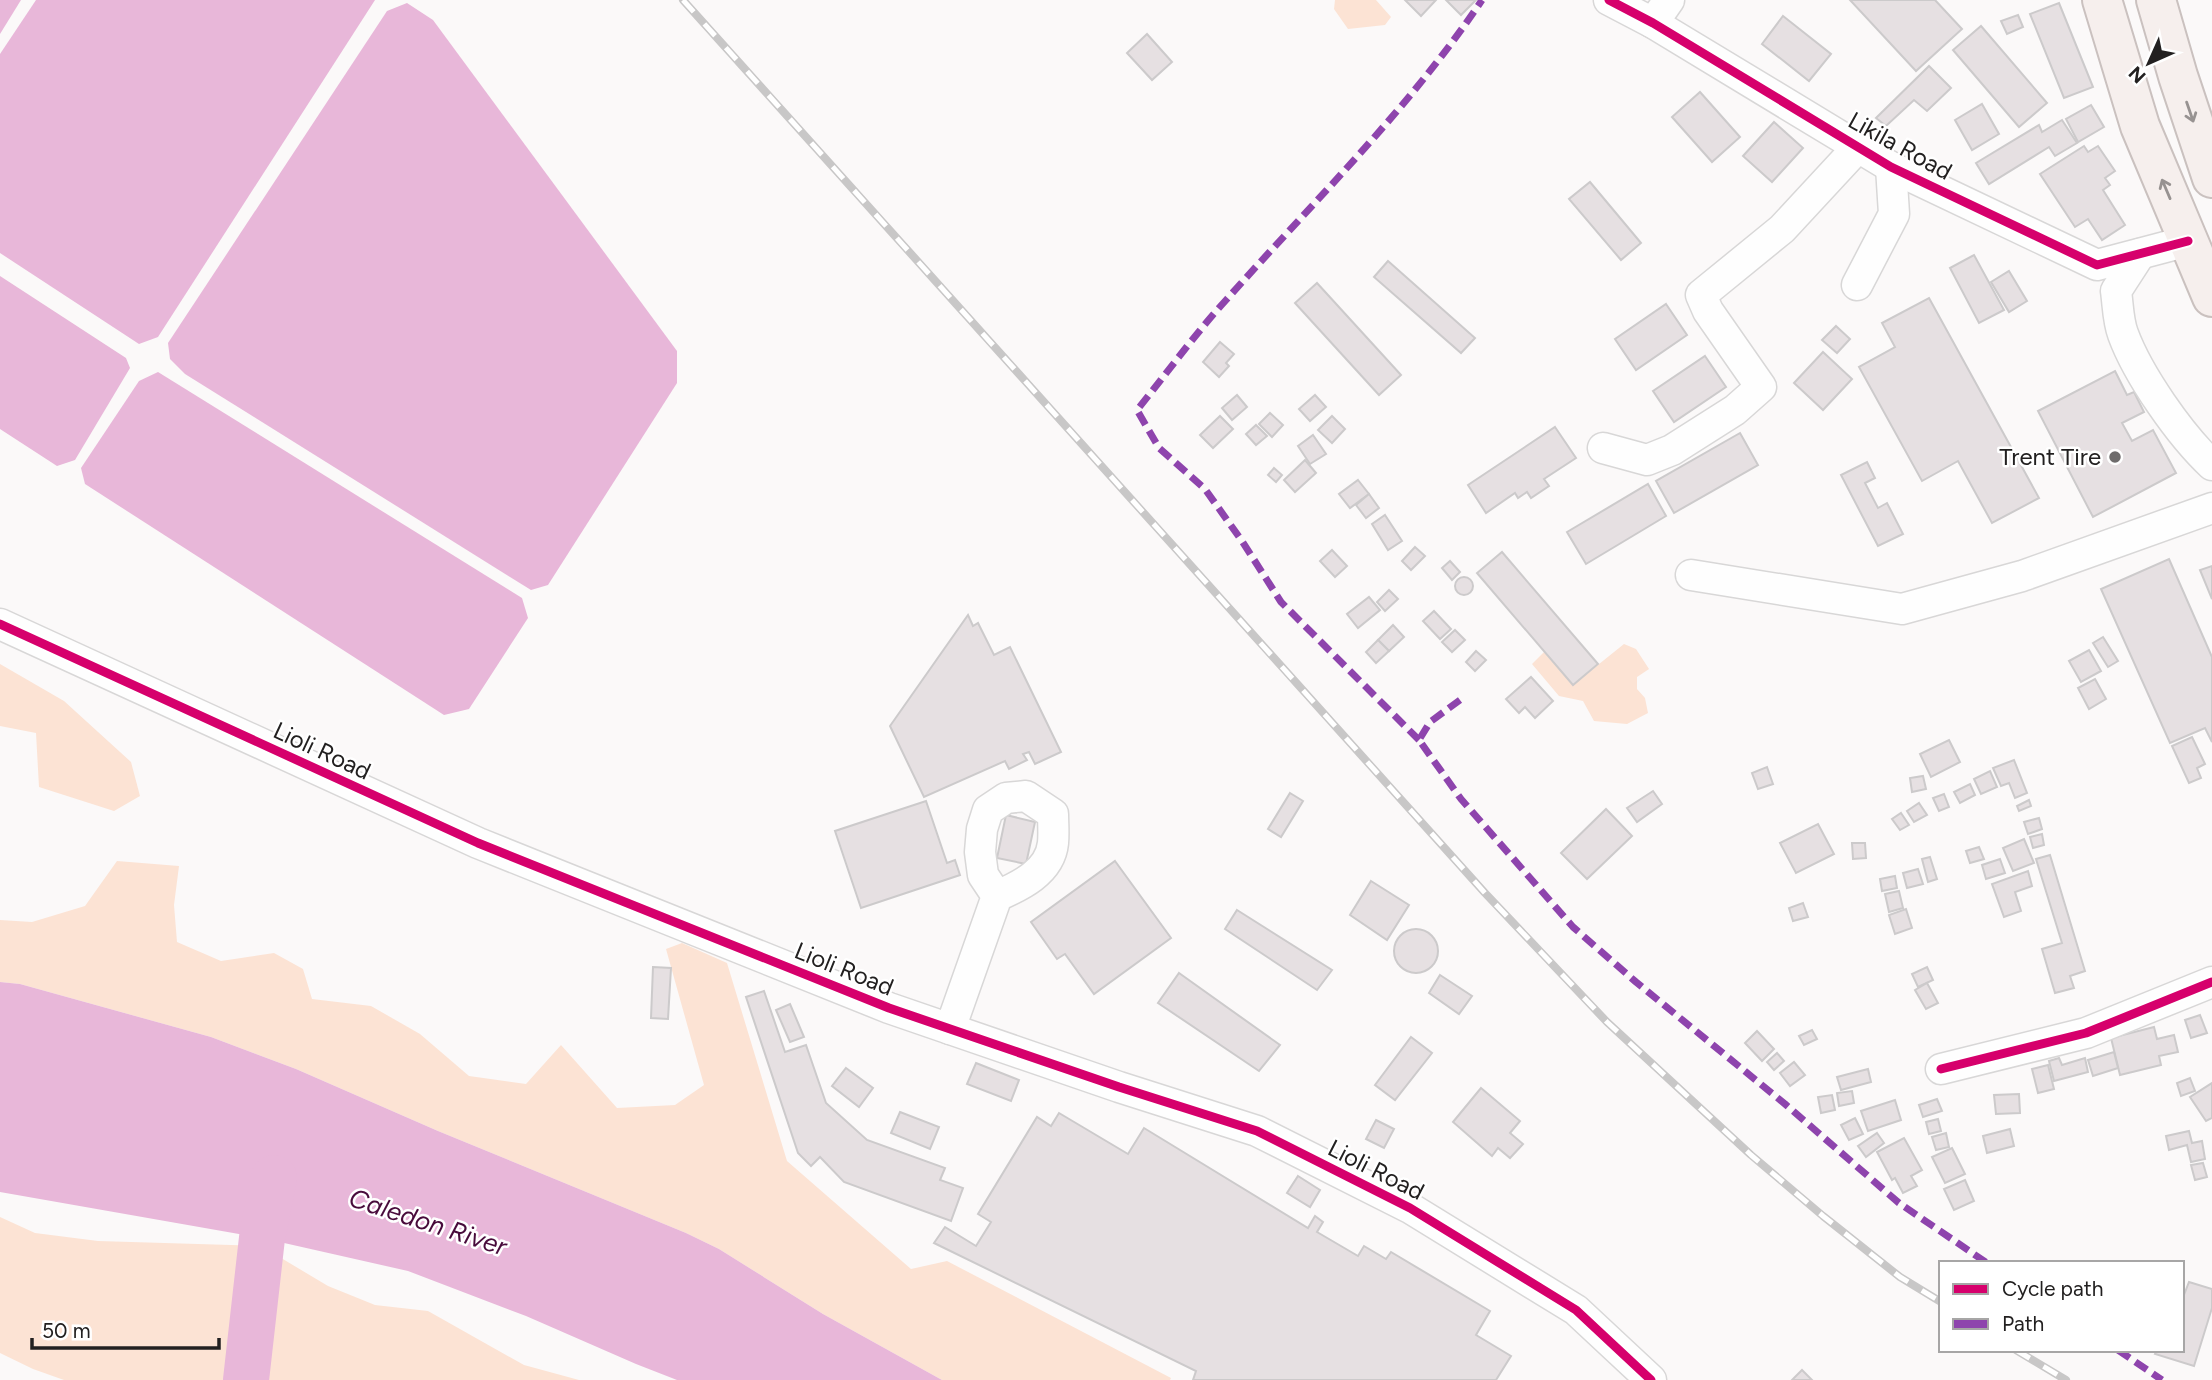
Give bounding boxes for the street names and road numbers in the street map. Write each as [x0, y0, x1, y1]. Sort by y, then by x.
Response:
street label: Likila Road [1843, 105, 1957, 186]
street label: Lioli Road [269, 715, 375, 786]
street label: Lioli Road [791, 936, 898, 1001]
street label: Lioli Road [1323, 1133, 1429, 1206]

